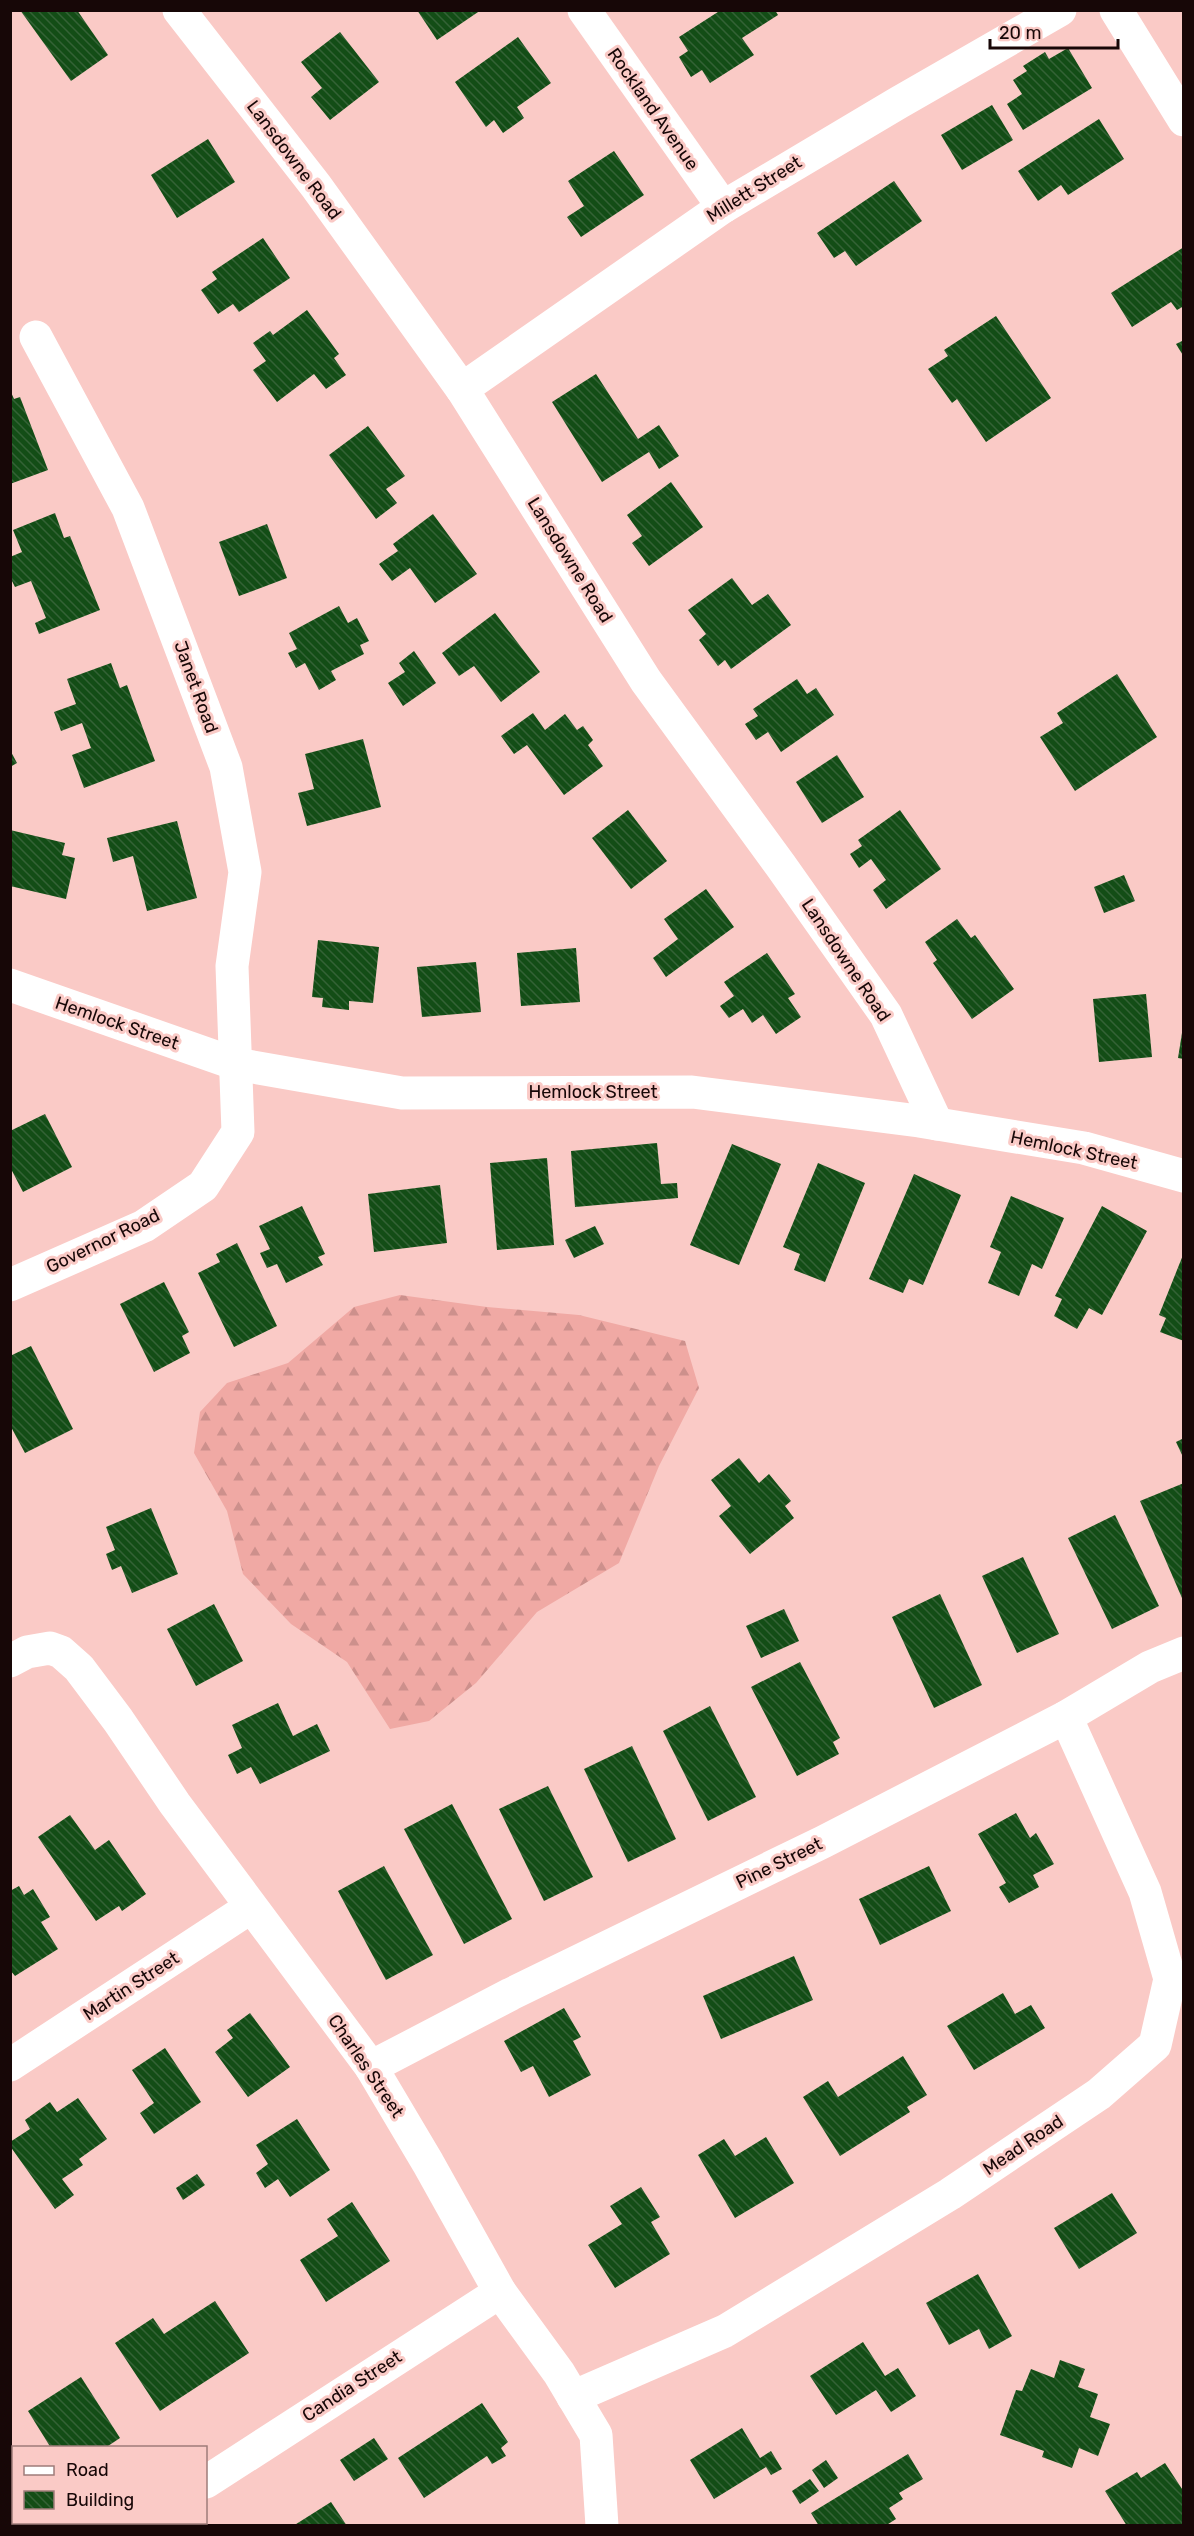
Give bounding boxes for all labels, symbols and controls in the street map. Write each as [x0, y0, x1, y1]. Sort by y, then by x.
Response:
scale bar [990, 12, 1118, 50]
text: 20 m [999, 22, 1041, 44]
street label: Rockland Avenue [603, 44, 703, 174]
street label: Lansdowne Road [242, 96, 346, 224]
street label: Millett Street [702, 151, 806, 227]
street label: Lansdowne Road [523, 493, 617, 627]
street label: Janet Road [169, 638, 223, 736]
street label: Lansdowne Road [797, 894, 895, 1026]
street label: Hemlock Street [52, 992, 182, 1054]
street label: Hemlock Street [528, 1081, 658, 1103]
street label: Hemlock Street [1009, 1126, 1139, 1174]
street label: Governor Road [43, 1204, 163, 1278]
street label: Pine Street [732, 1833, 826, 1893]
street label: Martin Street [79, 1947, 183, 2025]
street label: Charles Street [323, 2010, 409, 2122]
street label: Mead Road [979, 2110, 1067, 2180]
street label: Candia Street [298, 2346, 406, 2426]
legend [12, 2446, 207, 2524]
text: Road [66, 2459, 109, 2481]
text: Building [66, 2489, 134, 2511]

